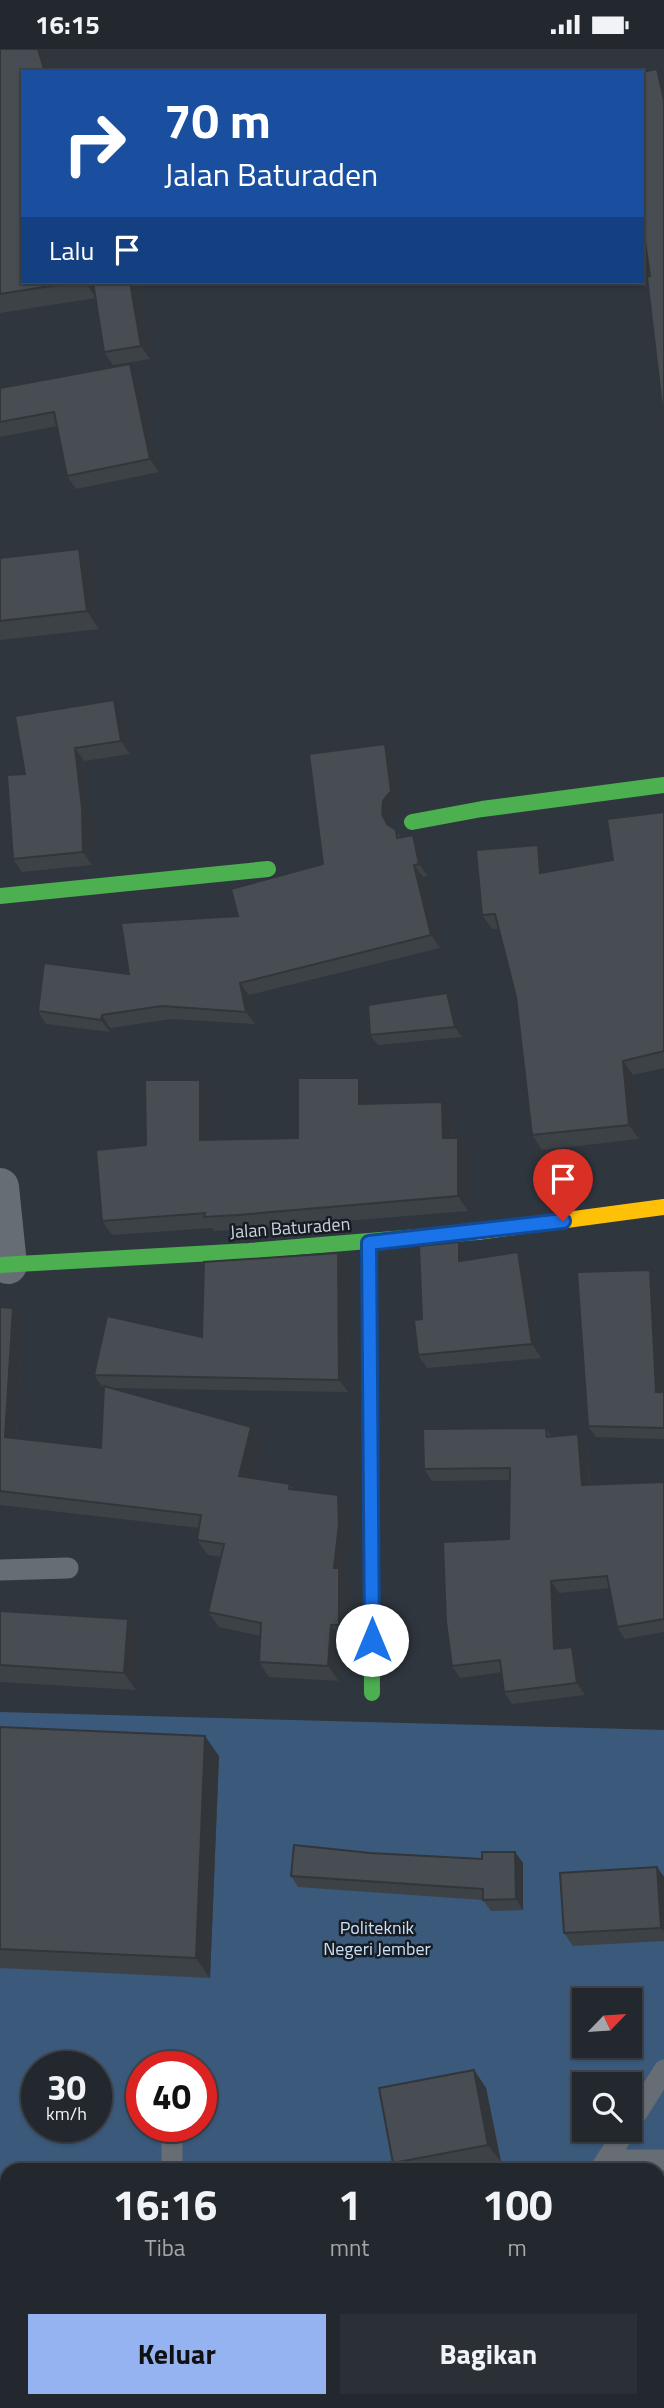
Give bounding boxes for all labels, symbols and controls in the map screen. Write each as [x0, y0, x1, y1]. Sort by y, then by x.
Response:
text: 16:15 [35, 5, 100, 44]
text: 70 m [164, 82, 271, 157]
icon: right [49, 98, 140, 189]
text: Jalan Baturaden [164, 150, 378, 198]
text: Lalu [49, 231, 94, 270]
icon: arrive [108, 231, 146, 269]
pin [533, 1149, 593, 1221]
icon: arrive [544, 1160, 582, 1198]
street label: Jalan Baturaden [229, 1210, 351, 1245]
position arrow [335, 1603, 409, 1677]
park label: Politeknik Negeri Jember [323, 1914, 431, 1962]
north arrow [572, 1988, 642, 2058]
map controls [572, 1988, 642, 2142]
speed limit sign: 40 [126, 2051, 217, 2142]
text: 30 [47, 2060, 86, 2114]
button: search [572, 2072, 642, 2142]
text: km/h [46, 2100, 87, 2127]
text: 16:16 [113, 2172, 217, 2236]
text: 1 [338, 2172, 361, 2236]
text: 100 [482, 2172, 553, 2236]
text: Tiba [145, 2230, 185, 2265]
text: mnt [330, 2230, 369, 2265]
text: m [508, 2230, 527, 2265]
button: Keluar [28, 2314, 326, 2394]
button: Bagikan [340, 2314, 637, 2394]

